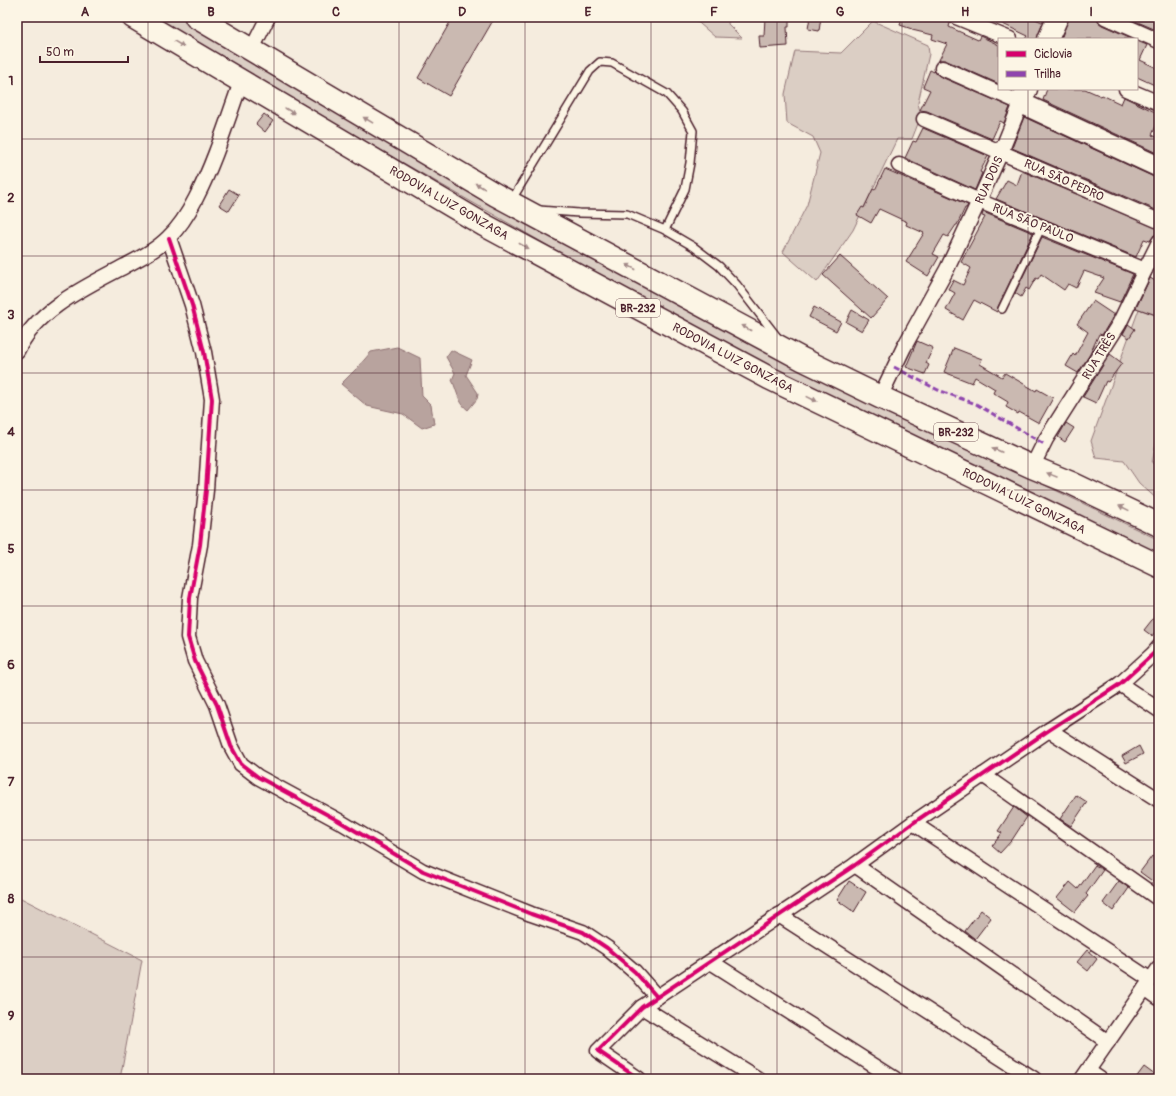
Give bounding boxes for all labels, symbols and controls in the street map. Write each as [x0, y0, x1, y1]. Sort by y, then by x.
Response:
text: A [81, 4, 90, 20]
text: B [207, 4, 215, 20]
text: C [332, 4, 340, 20]
text: D [458, 4, 466, 20]
text: E [585, 4, 592, 20]
text: F [710, 4, 718, 20]
text: G [836, 4, 845, 20]
text: H [961, 4, 969, 20]
text: I [1089, 4, 1093, 20]
scale bar [40, 38, 128, 64]
legend [998, 38, 1138, 90]
one-way arrow [173, 41, 185, 48]
text: 50 m [46, 45, 74, 60]
text: Ciclovia [1034, 47, 1072, 62]
text: Trilha [1034, 67, 1061, 82]
text: 1 [8, 73, 14, 89]
one-way arrow [285, 107, 296, 114]
one-way arrow [362, 116, 374, 123]
street label: RUA DOIS [972, 154, 1007, 206]
street label: RUA SÃO PEDRO [1022, 155, 1107, 205]
street label: RODOVIA LUIZ GONZAGA [387, 163, 511, 244]
one-way arrow [474, 182, 486, 189]
text: 2 [7, 190, 15, 206]
street label: RUA SÃO PAULO [990, 199, 1076, 247]
one-way arrow [518, 243, 530, 250]
one-way arrow [625, 264, 637, 270]
road number: BR-232 [616, 299, 660, 317]
text: 3 [7, 307, 15, 323]
street label: RODOVIA LUIZ GONZAGA [670, 320, 796, 397]
one-way arrow [740, 325, 752, 332]
street label: RUA TRÊS [1078, 329, 1120, 383]
one-way arrow [806, 396, 818, 402]
road number: BR-232 [934, 423, 978, 441]
text: 4 [7, 424, 15, 440]
one-way arrow [991, 447, 1003, 453]
street label: RODOVIA LUIZ GONZAGA [960, 465, 1088, 538]
one-way arrow [1045, 471, 1057, 477]
one-way arrow [1118, 505, 1130, 511]
text: 5 [7, 541, 15, 557]
text: 6 [7, 657, 15, 673]
text: 7 [8, 774, 15, 790]
text: 8 [8, 891, 15, 907]
text: 9 [8, 1008, 15, 1024]

